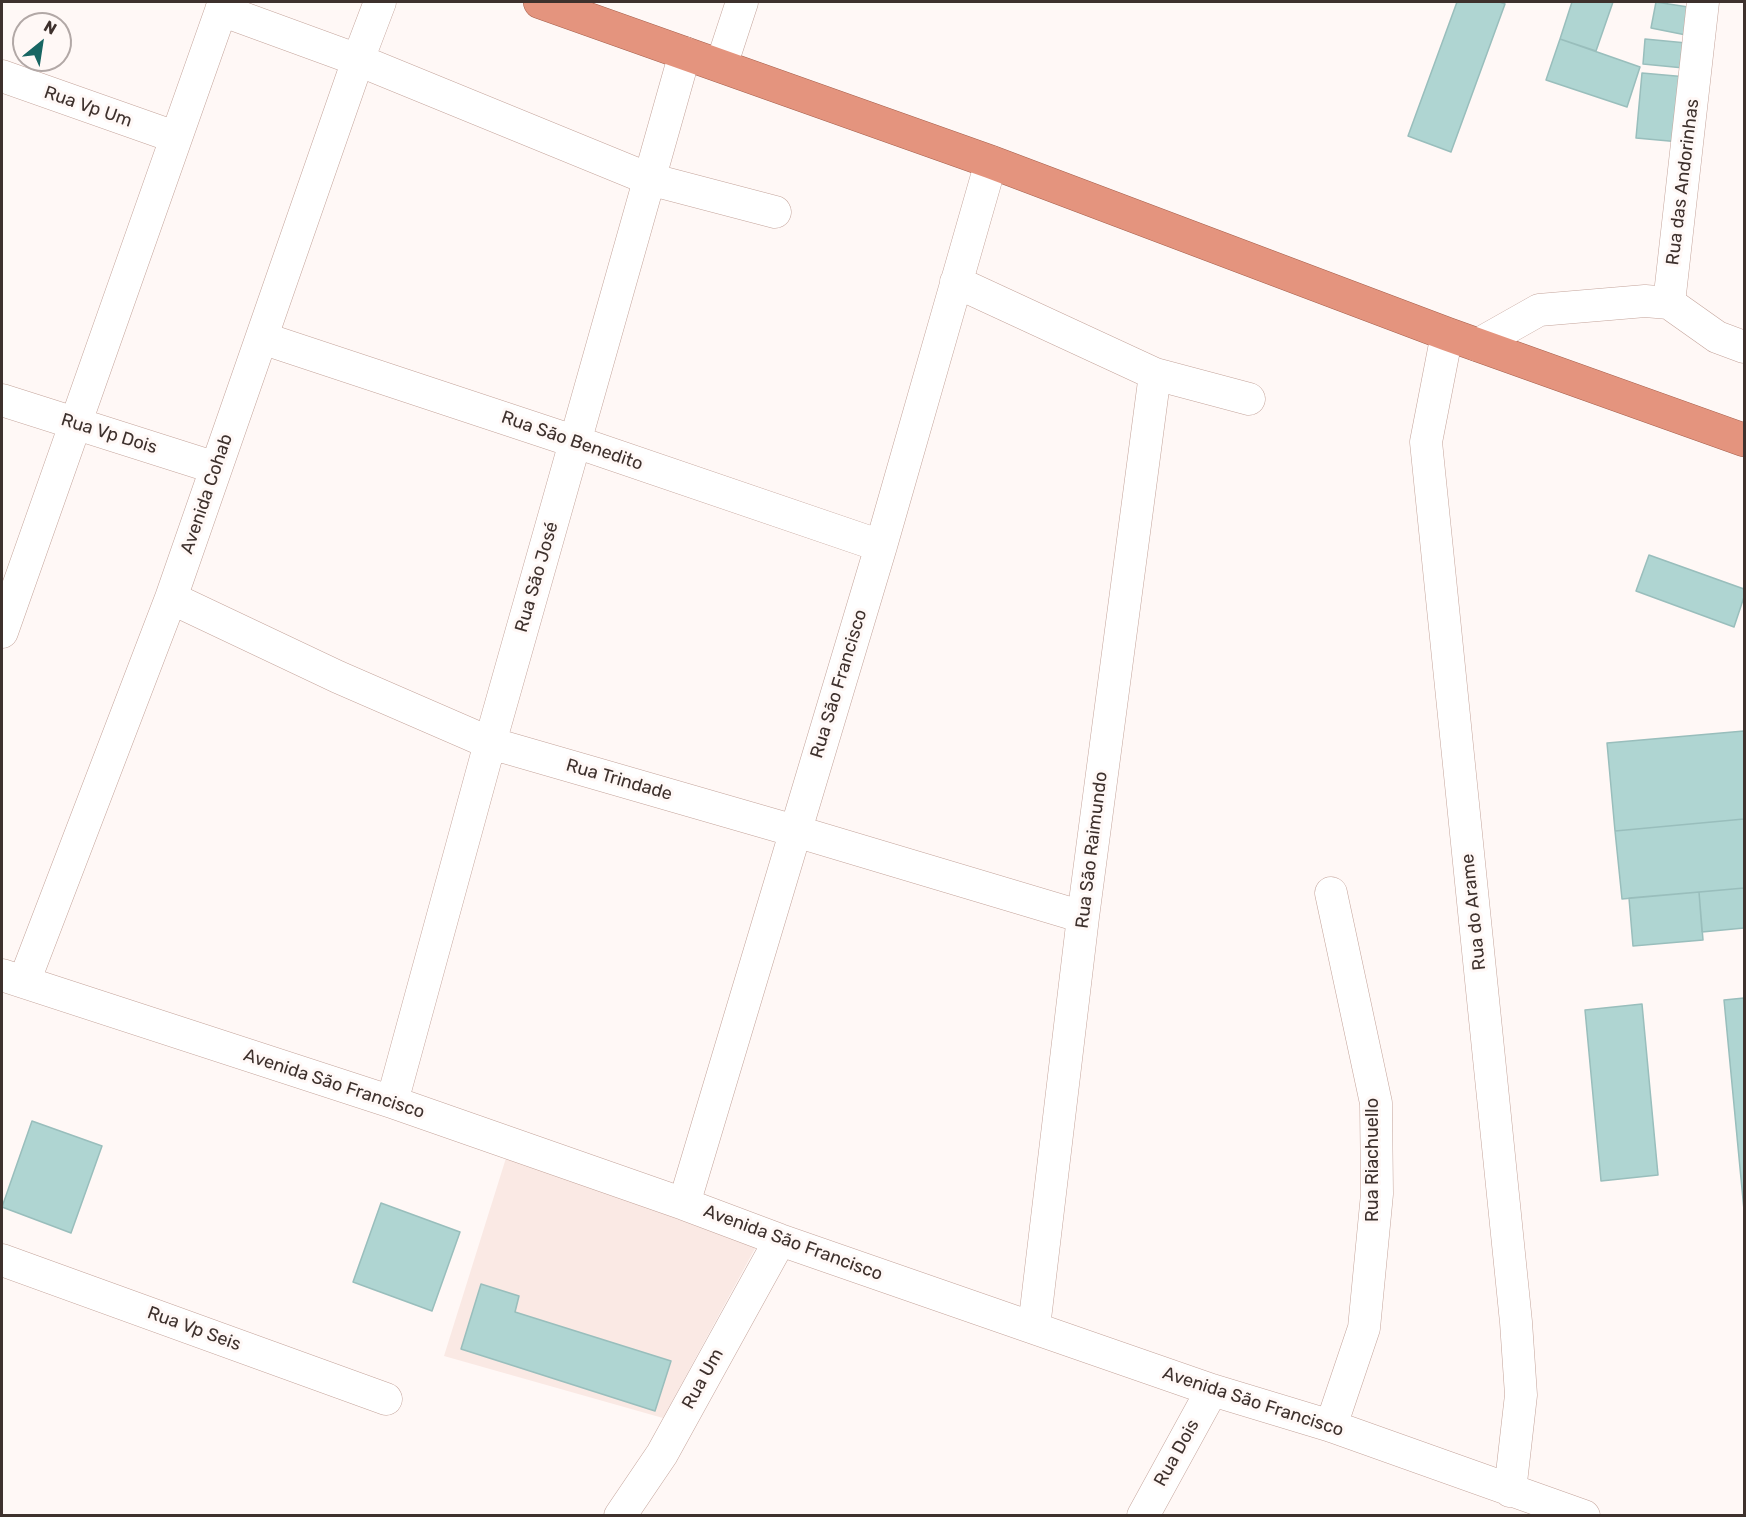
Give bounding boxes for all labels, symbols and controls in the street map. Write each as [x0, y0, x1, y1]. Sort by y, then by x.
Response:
north arrow [12, 12, 72, 72]
text: N [41, 17, 60, 39]
street label: Rua Vp Um [41, 82, 135, 132]
street label: Rua das Andorinhas [1662, 98, 1704, 266]
street label: Rua São Benedito [498, 407, 646, 475]
street label: Rua Vp Dois [58, 409, 160, 459]
street label: Avenida Cohab [176, 431, 238, 557]
street label: Rua São José [511, 519, 563, 635]
street label: Rua São Francisco [806, 607, 872, 761]
street label: Rua Trindade [563, 755, 675, 805]
street label: Rua São Raimundo [1072, 770, 1112, 930]
street label: Rua do Arame [1457, 853, 1491, 971]
street label: Avenida São Francisco [241, 1045, 427, 1123]
street label: Rua Riachuello [1362, 1098, 1384, 1222]
street label: Avenida São Francisco [701, 1201, 885, 1285]
street label: Rua Vp Seis [144, 1302, 244, 1356]
street label: Rua Um [678, 1345, 728, 1413]
street label: Avenida São Francisco [1160, 1363, 1346, 1441]
street label: Rua Dois [1150, 1416, 1204, 1490]

